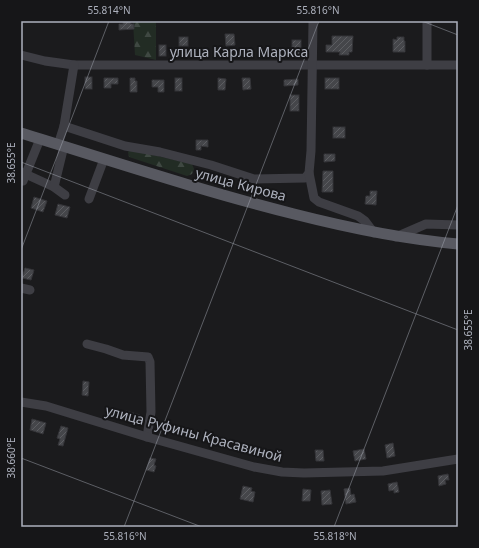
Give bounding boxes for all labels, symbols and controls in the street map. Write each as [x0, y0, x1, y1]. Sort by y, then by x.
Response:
text: 55.814°N [87, 3, 131, 17]
text: 55.816°N [296, 3, 340, 17]
street label: улица Карла Маркса [170, 42, 308, 61]
text: 38.655°E [4, 142, 18, 184]
street label: улица Кирова [193, 163, 289, 205]
text: 38.655°E [461, 309, 475, 351]
street label: улица Руфины Красавиной [103, 400, 285, 466]
text: 38.660°E [4, 437, 18, 479]
text: 55.816°N [103, 529, 147, 543]
text: 55.818°N [313, 529, 357, 543]

